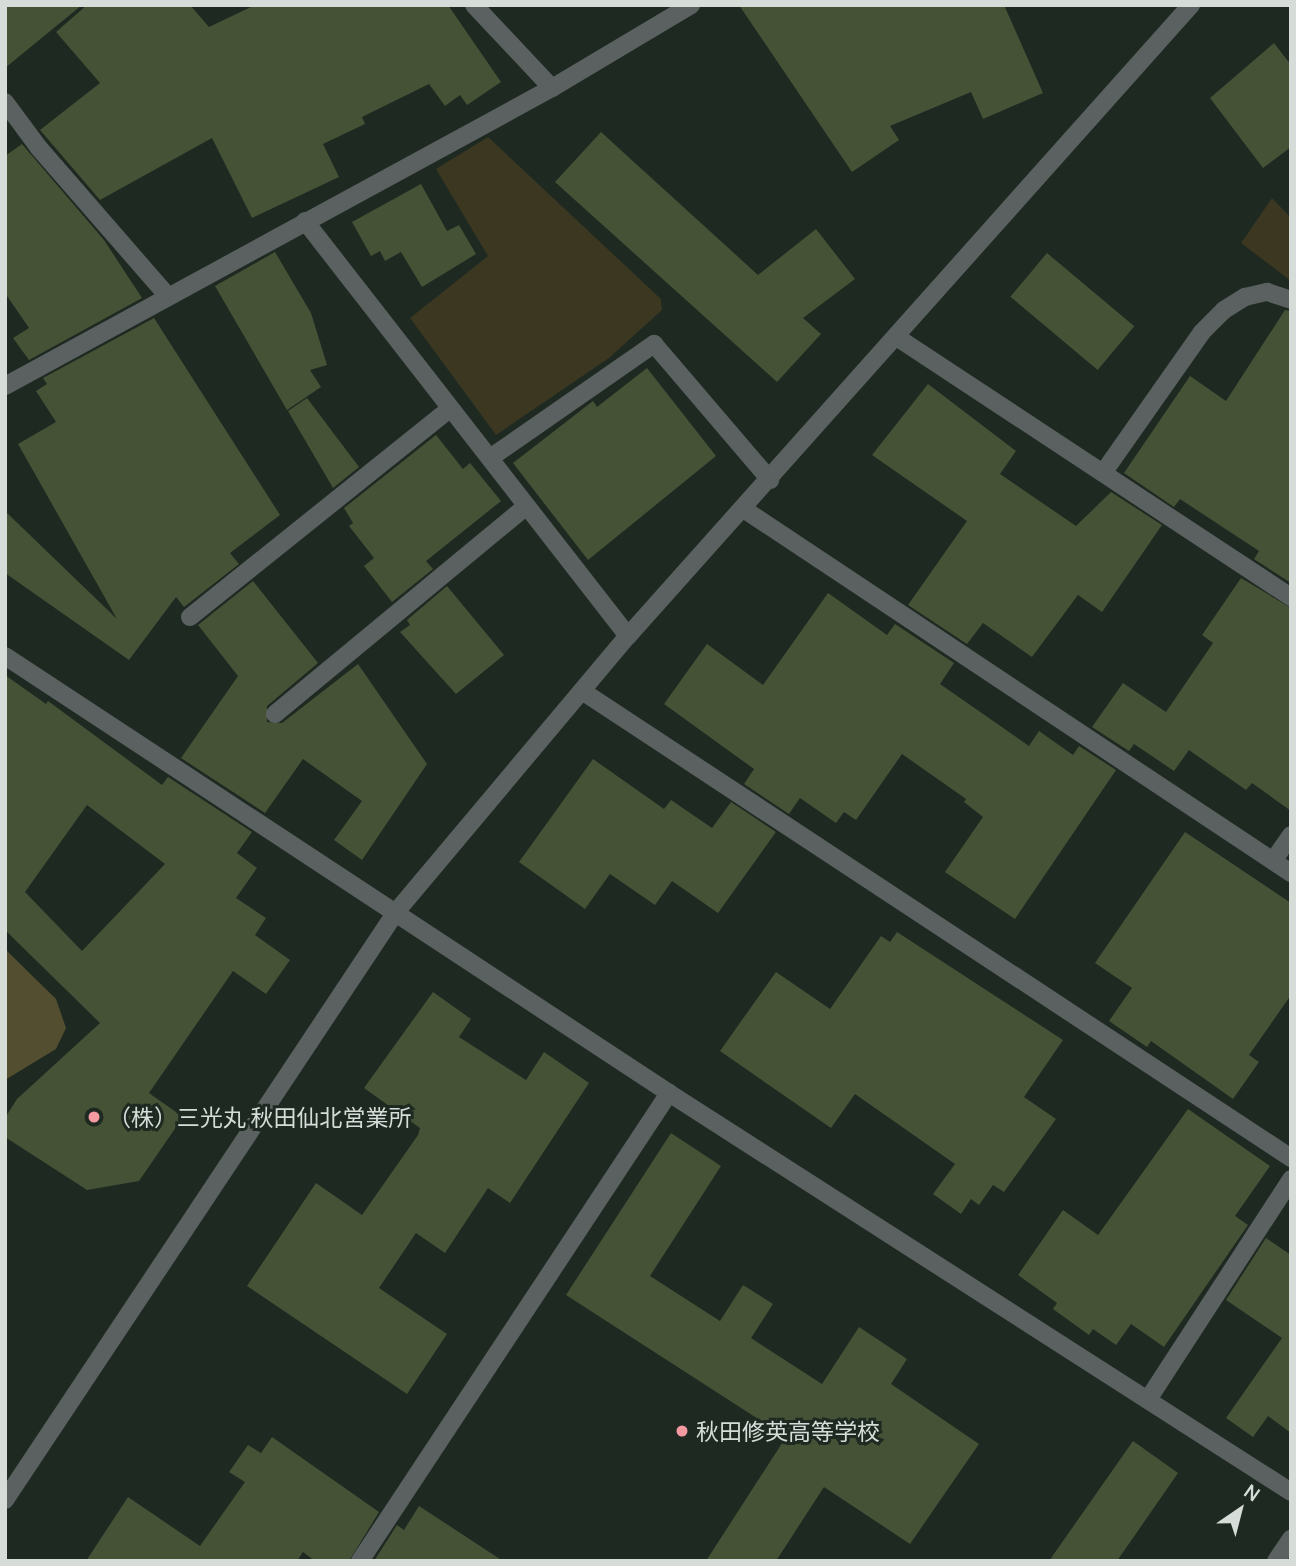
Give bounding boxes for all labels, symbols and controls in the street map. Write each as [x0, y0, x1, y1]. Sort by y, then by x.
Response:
place label: （株）三光丸 秋田仙北営業所 [108, 1103, 412, 1131]
marker: （株）三光丸 秋田仙北営業所 [86, 1109, 102, 1125]
place label: 秋田修英高等学校 [696, 1417, 880, 1445]
marker: 秋田修英高等学校 [674, 1423, 690, 1439]
north arrow [1205, 1475, 1275, 1545]
text: N [1239, 1478, 1265, 1507]

